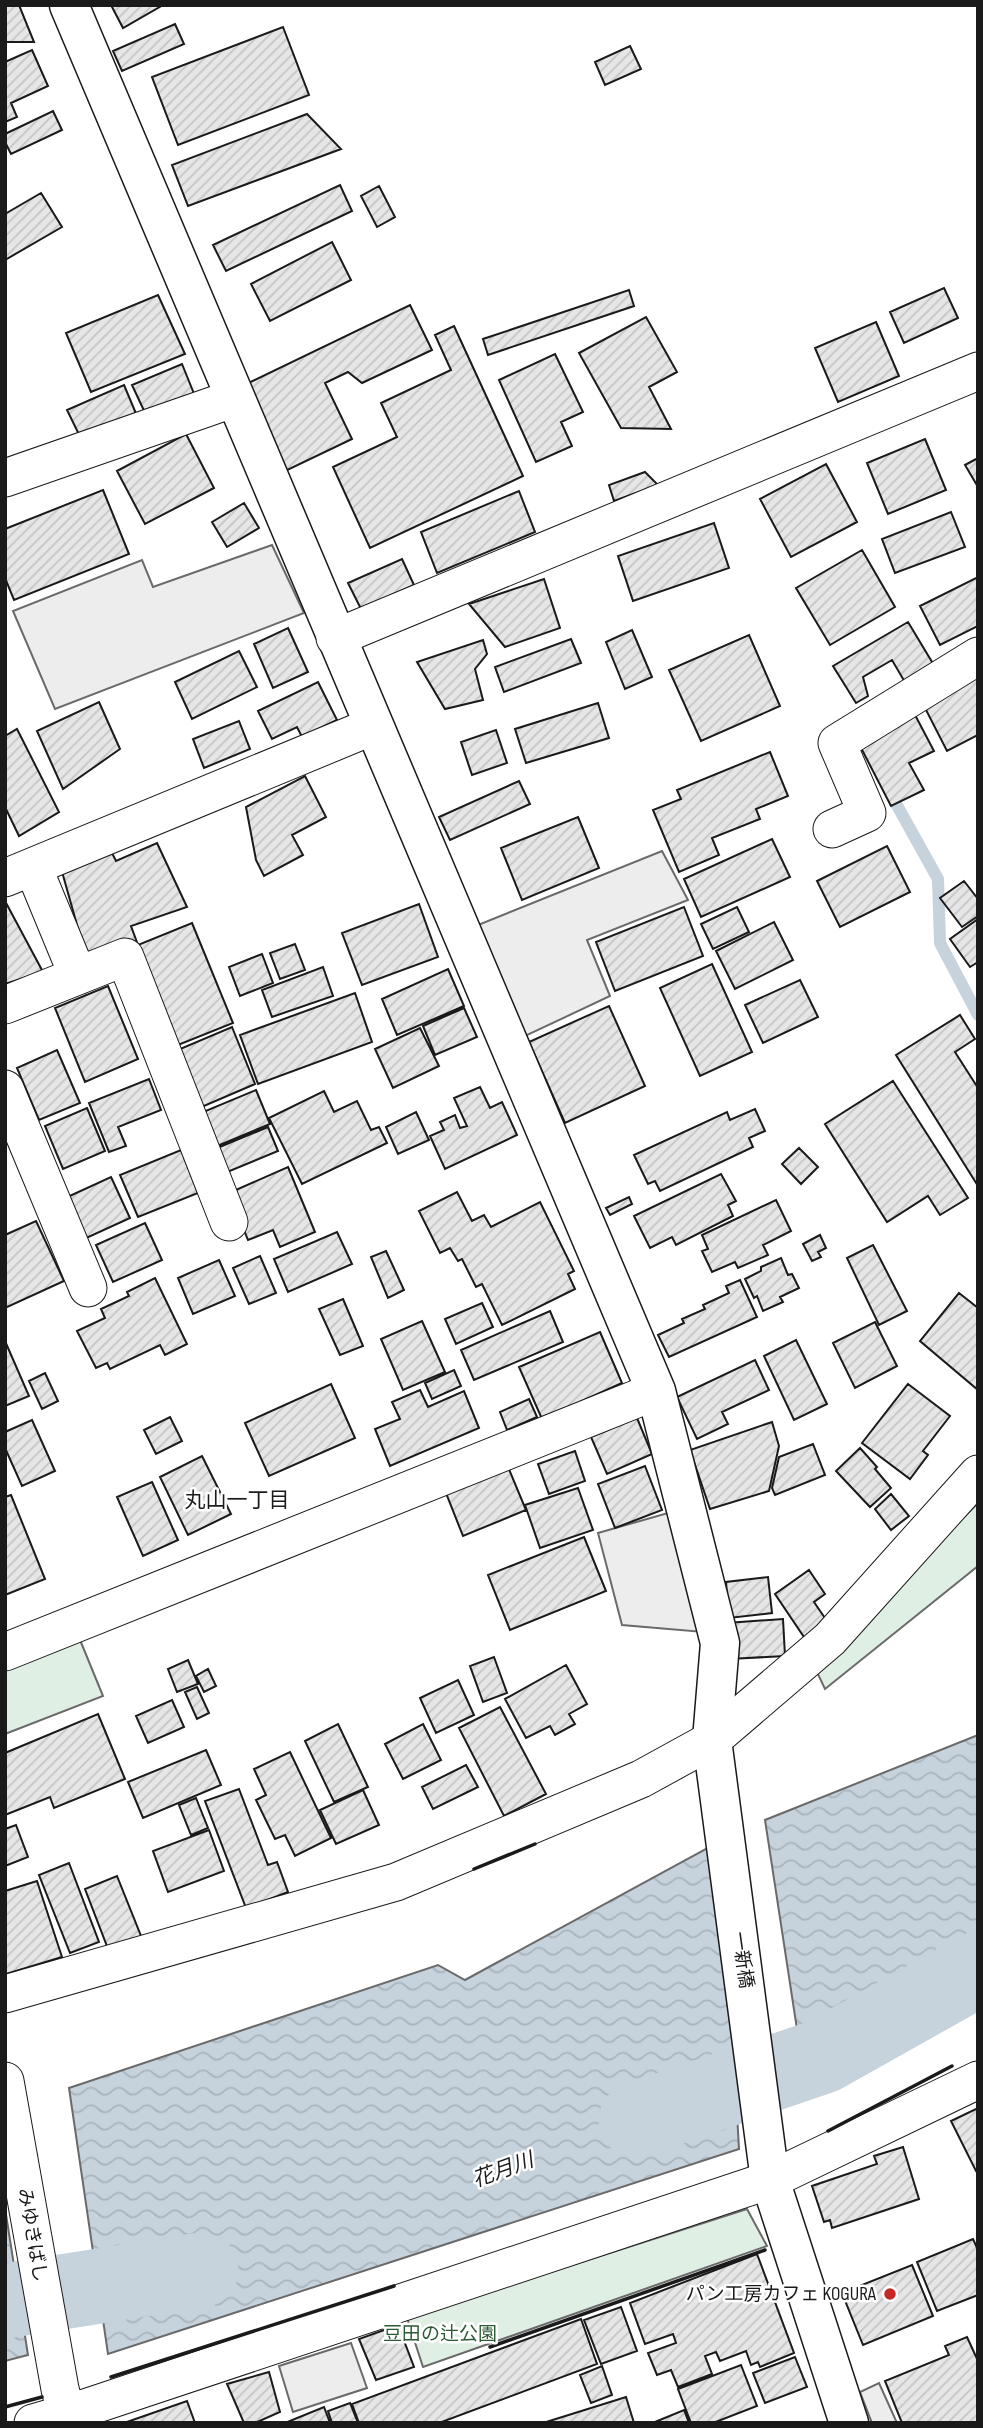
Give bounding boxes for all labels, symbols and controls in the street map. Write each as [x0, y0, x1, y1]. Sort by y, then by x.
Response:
district label: 丸山一丁目 [185, 1488, 290, 1513]
street label: 一新橋 [727, 1930, 757, 1990]
water label: 花月川 [469, 2147, 539, 2193]
street label: みゆきばし [12, 2186, 52, 2284]
place label: パン工房カフェ KOGURA [686, 2283, 877, 2306]
marker: パン工房カフェ KOGURA [882, 2286, 898, 2302]
park label: 豆田の辻公園 [383, 2323, 497, 2346]

